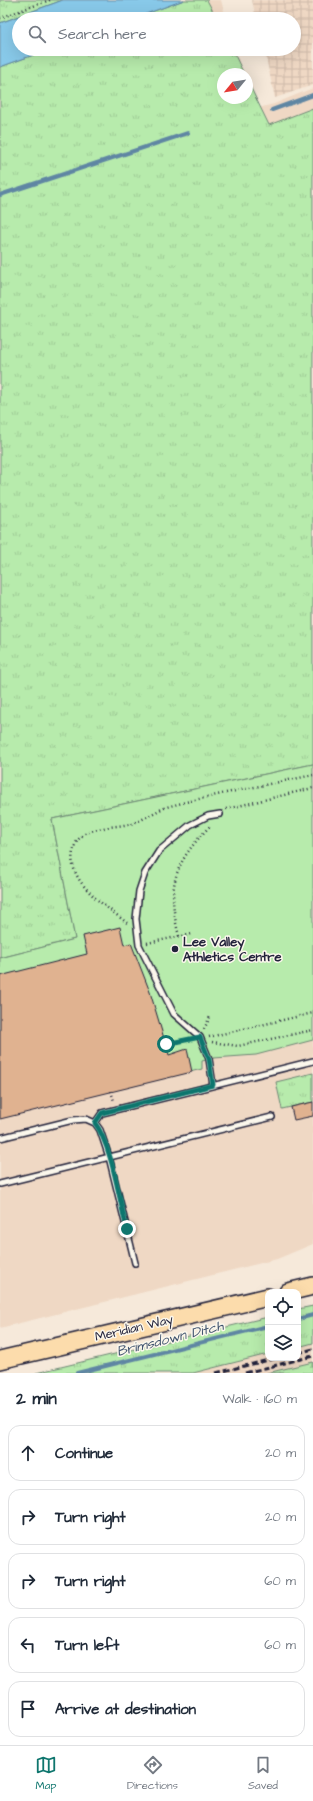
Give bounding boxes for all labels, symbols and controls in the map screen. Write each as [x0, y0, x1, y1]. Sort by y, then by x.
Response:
search box [12, 12, 301, 56]
icon: search [26, 23, 48, 45]
text: Search here [58, 24, 147, 45]
north arrow [217, 68, 253, 104]
place label: Lee Valley Athletics Centre [183, 933, 281, 966]
marker: Lee Valley Athletics Centre [170, 944, 180, 954]
route start [157, 1035, 175, 1053]
route end [118, 1220, 136, 1238]
map controls [265, 1289, 301, 1361]
button: locate [265, 1289, 301, 1325]
street label: Meridian Way [93, 1310, 175, 1347]
water label: Brimsdown Ditch [115, 1316, 226, 1362]
button: layers [265, 1325, 301, 1361]
text: 2 min [16, 1387, 57, 1411]
text: Walk · 160 m [223, 1390, 297, 1408]
icon: ahead [17, 1442, 39, 1464]
text: Continue [55, 1443, 113, 1464]
text: 20 m [265, 1444, 296, 1462]
icon: right [17, 1506, 39, 1528]
text: Turn right [55, 1507, 126, 1528]
text: 20 m [265, 1508, 296, 1526]
icon: right [17, 1570, 39, 1592]
text: Turn right [55, 1571, 126, 1592]
text: 60 m [264, 1572, 296, 1590]
icon: left [17, 1634, 39, 1656]
text: Turn left [55, 1635, 119, 1656]
text: 60 m [264, 1636, 296, 1654]
icon: arrive [17, 1698, 39, 1720]
text: Arrive at destination [55, 1699, 196, 1720]
tab: Map [35, 1754, 57, 1793]
tab: Directions [127, 1754, 178, 1793]
tab: Saved [248, 1754, 278, 1793]

